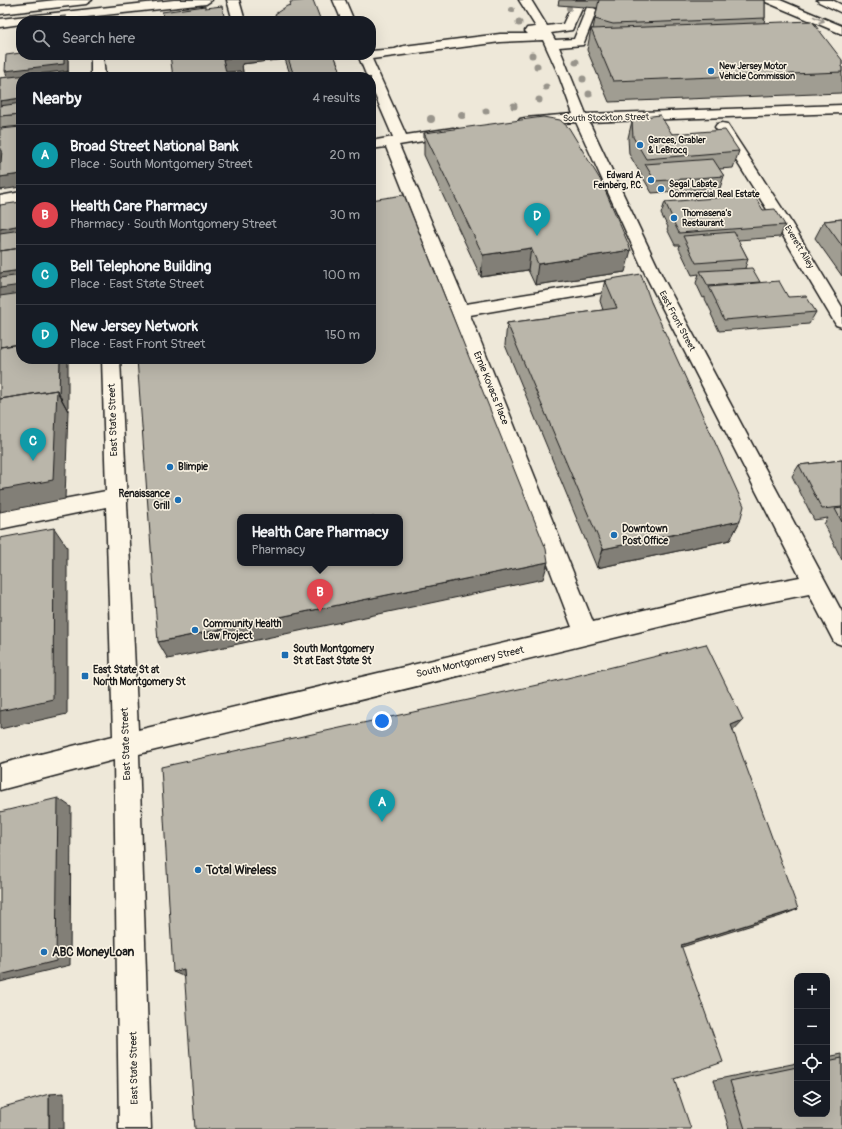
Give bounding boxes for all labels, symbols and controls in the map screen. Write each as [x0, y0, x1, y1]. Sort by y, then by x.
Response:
search box [16, 16, 376, 60]
one-way arrow [813, 16, 825, 24]
icon: search [30, 27, 52, 49]
text: Search here [62, 29, 135, 48]
place label: New Jersey Motor Vehicle Commission [719, 61, 795, 82]
marker: New Jersey Motor Vehicle Commission [706, 66, 716, 76]
text: Nearby [32, 88, 81, 109]
text: 4 results [313, 90, 360, 106]
street label: South Stockton Street [563, 112, 650, 124]
place label: Garces, Grabler & LeBrocq [648, 135, 707, 156]
text: Broad Street National Bank [70, 137, 238, 156]
marker: Garces, Grabler & LeBrocq [635, 140, 645, 150]
text: A [41, 147, 49, 163]
text: 20 m [329, 147, 360, 163]
text: Place · South Montgomery Street [70, 156, 252, 172]
place label: Edward A. Feinberg, P.C. [593, 170, 643, 191]
marker: Edward A. Feinberg, P.C. [646, 175, 656, 185]
place label: Segal Labate Commercial Real Estate [669, 179, 760, 200]
marker: Segal Labate Commercial Real Estate [656, 184, 666, 194]
text: Health Care Pharmacy [70, 197, 207, 216]
pin: D [524, 203, 550, 236]
text: B [41, 207, 49, 223]
text: 30 m [330, 207, 360, 223]
place label: Thomasena's Restaurant [681, 208, 732, 229]
marker: Thomasena's Restaurant [669, 213, 679, 223]
text: Pharmacy · South Montgomery Street [70, 216, 277, 232]
street label: Everett Alley [782, 223, 816, 271]
text: Bell Telephone Building [70, 257, 211, 276]
text: C [41, 267, 49, 283]
text: 100 m [323, 267, 360, 283]
text: Place · East State Street [70, 276, 204, 292]
street label: East Front Street [656, 289, 698, 353]
text: New Jersey Network [70, 317, 198, 336]
text: D [41, 327, 49, 343]
text: 150 m [325, 327, 360, 343]
text: Place · East Front Street [70, 336, 205, 352]
street label: Ernie Kovacs Place [471, 350, 511, 427]
street label: East State Street [106, 382, 120, 457]
pin: C [20, 428, 46, 461]
place label: Blimpie [178, 461, 209, 473]
marker: Blimpie [165, 462, 175, 472]
place label: Renaissance Grill [118, 488, 171, 512]
marker: Renaissance Grill [173, 495, 183, 505]
popup [237, 514, 403, 566]
text: Health Care Pharmacy [251, 523, 389, 542]
place label: Downtown Post Office [622, 523, 669, 547]
marker: Downtown Post Office [609, 530, 619, 540]
text: Pharmacy [251, 542, 305, 558]
pin: B [307, 579, 333, 612]
place label: Community Health Law Project [203, 618, 282, 642]
marker: Community Health Law Project [190, 625, 200, 635]
place label: South Montgomery St at East State St [293, 643, 375, 667]
street label: South Montgomery Street [415, 644, 526, 680]
marker: South Montgomery St at East State St [280, 650, 290, 660]
place label: East State St at North Montgomery St [93, 664, 186, 688]
marker: East State St at North Montgomery St [80, 671, 90, 681]
street label: East State Street [119, 706, 133, 781]
your location [372, 711, 392, 731]
pin: A [369, 789, 395, 822]
place label: Total Wireless [205, 863, 277, 878]
marker: Total Wireless [193, 865, 203, 875]
place label: ABC MoneyLoan [52, 945, 134, 960]
marker: ABC MoneyLoan [39, 947, 49, 957]
map controls [794, 973, 830, 1117]
button: + [794, 973, 830, 1009]
button: − [794, 1009, 830, 1045]
street label: East State Street [127, 1030, 141, 1105]
button: locate [794, 1045, 830, 1081]
button: layers [794, 1081, 830, 1117]

